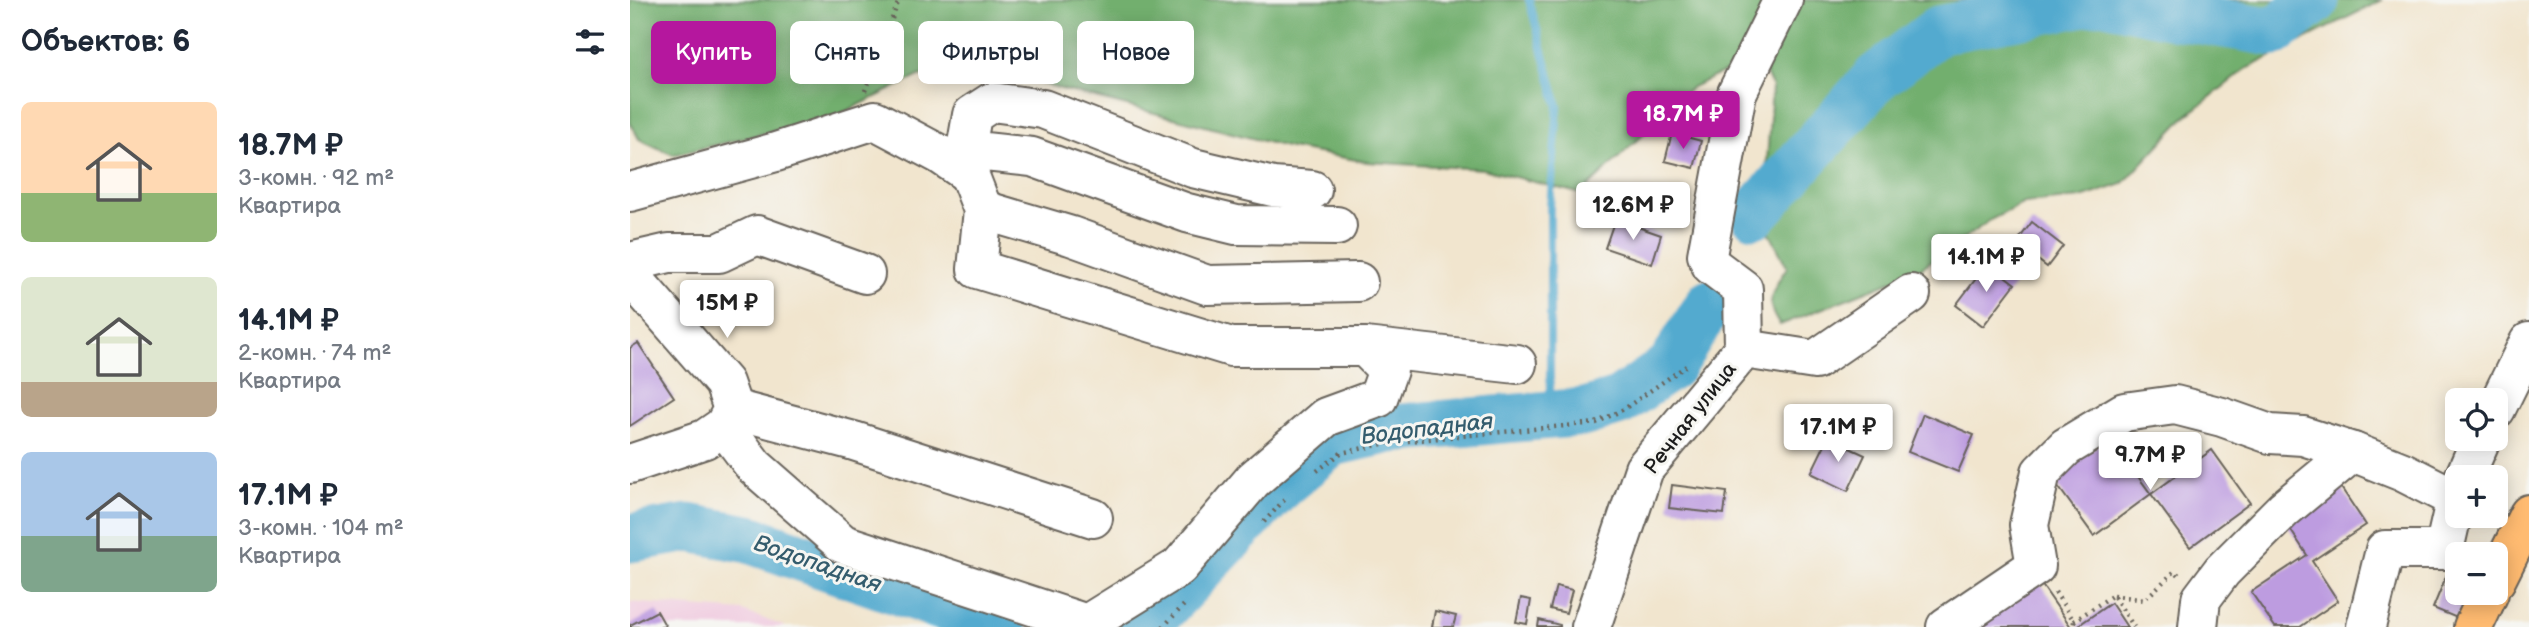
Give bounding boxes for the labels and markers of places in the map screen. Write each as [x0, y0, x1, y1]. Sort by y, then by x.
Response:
pin: 18.7M ₽ [1618, 92, 1748, 151]
pin: 12.6M ₽ [1568, 182, 1698, 242]
pin: 14.1M ₽ [1921, 234, 2051, 294]
pin: 15M ₽ [678, 280, 776, 340]
pin: 17.1M ₽ [1773, 405, 1903, 464]
pin: 9.7M ₽ [2093, 433, 2207, 492]

